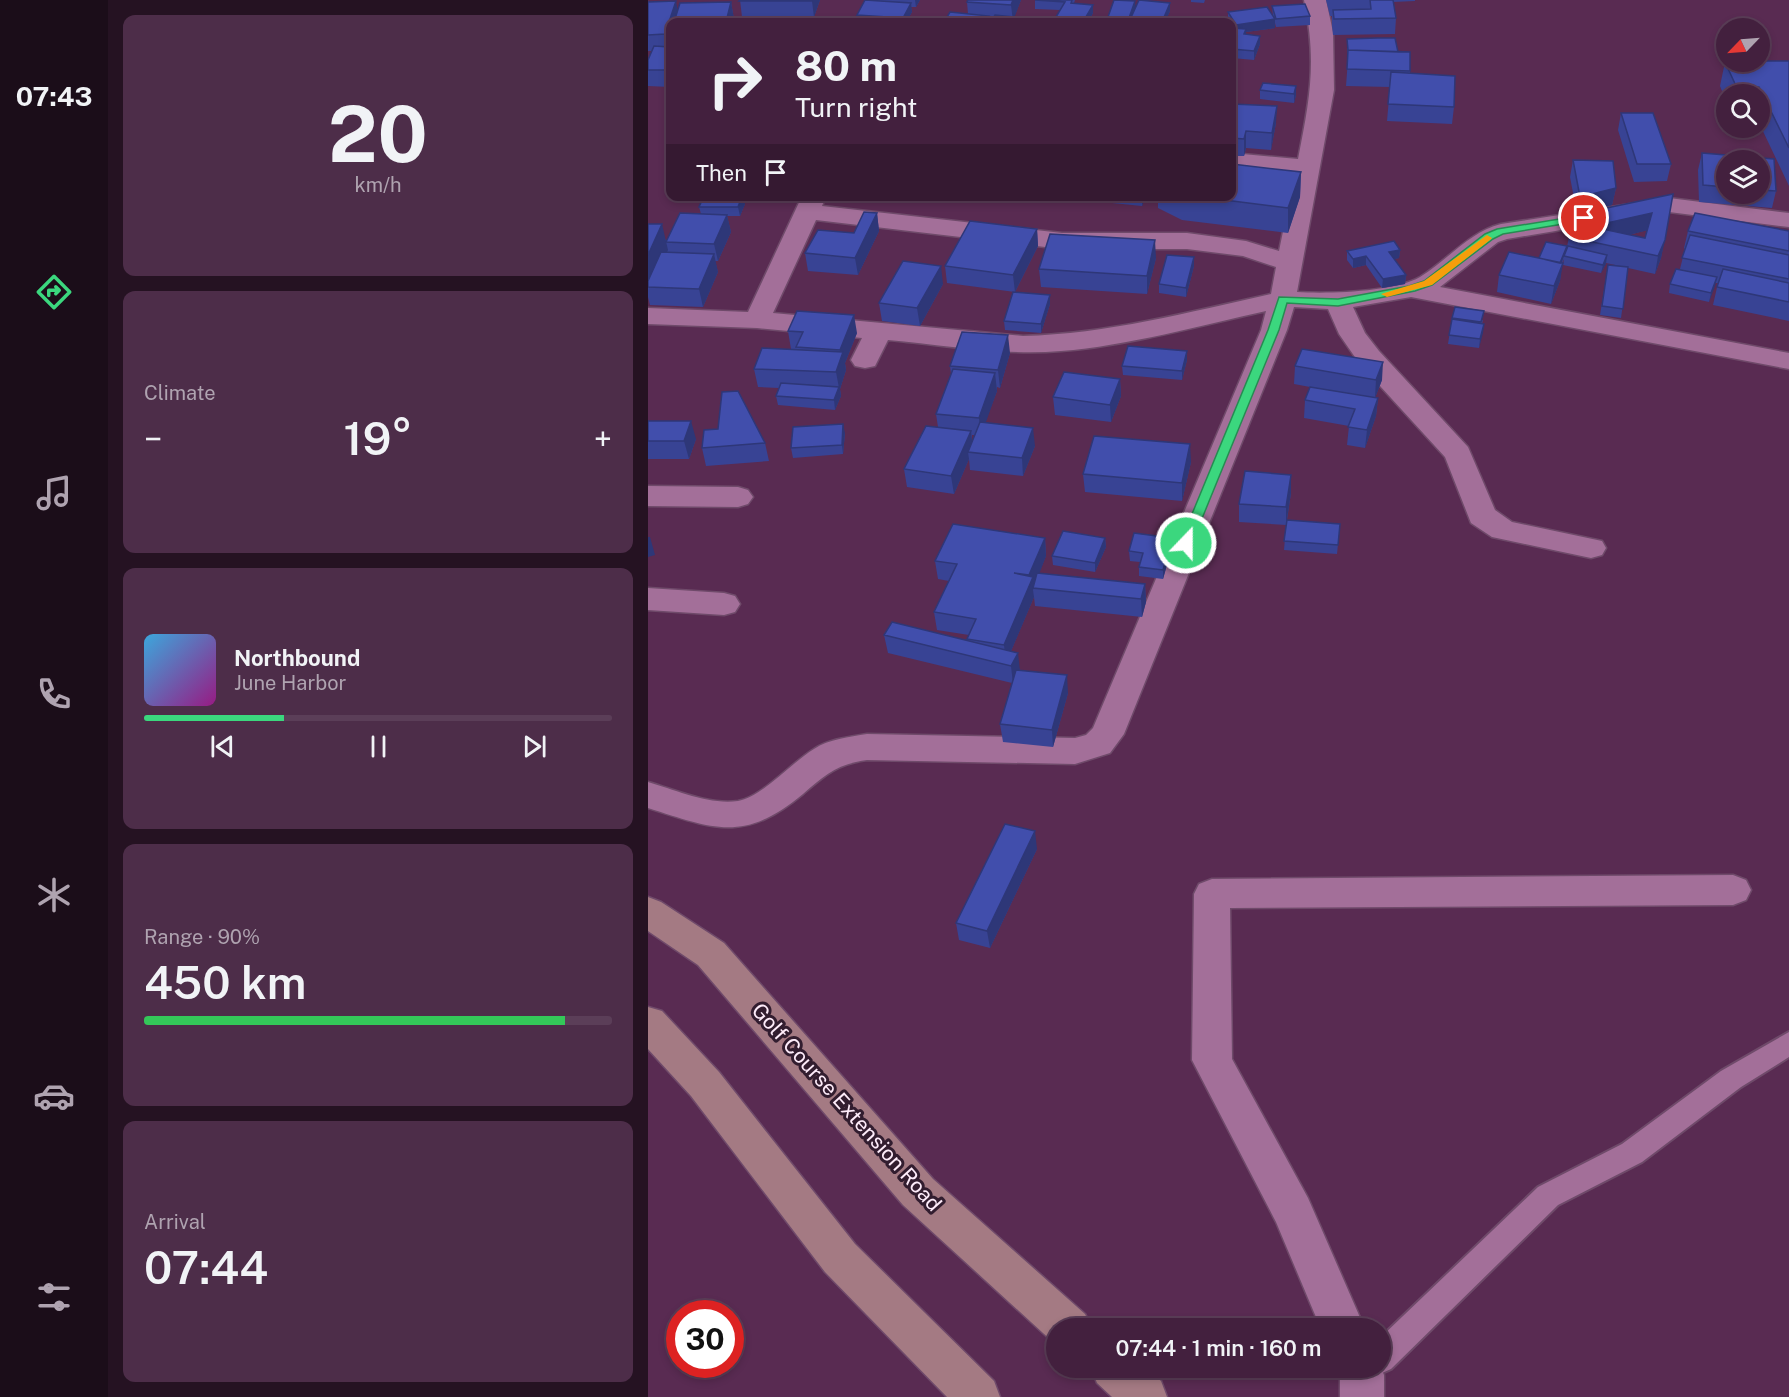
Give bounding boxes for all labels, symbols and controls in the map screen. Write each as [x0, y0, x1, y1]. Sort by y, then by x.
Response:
north arrow [1716, 18, 1770, 72]
map controls [1716, 18, 1770, 204]
text: 80 m [795, 41, 897, 90]
icon: right [696, 42, 774, 120]
text: 07:43 [16, 80, 92, 112]
button: search [1716, 84, 1770, 138]
text: 20 [328, 88, 428, 180]
text: Turn right [795, 91, 918, 123]
button: layers [1716, 150, 1770, 204]
icon: arrive [759, 156, 792, 189]
text: Then [696, 160, 747, 186]
text: km/h [354, 173, 402, 197]
pin [1558, 192, 1609, 243]
icon: arrive [1567, 201, 1600, 234]
icon: directions [33, 271, 75, 313]
text: Climate [144, 381, 216, 405]
text: 19° [344, 412, 412, 465]
text: − [144, 420, 162, 458]
text: + [594, 420, 612, 458]
icon: music [33, 472, 75, 514]
position arrow [1154, 511, 1218, 575]
text: Northbound [234, 645, 360, 671]
text: June Harbor [234, 671, 346, 695]
icon: phone [33, 673, 75, 715]
icon: previous [206, 730, 239, 763]
icon: pause [362, 730, 395, 763]
icon: next [518, 730, 551, 763]
icon: climate [33, 874, 75, 916]
text: Range · 90% [144, 925, 260, 949]
text: 450 km [144, 956, 306, 1009]
street label: Golf Course Extension Road [747, 998, 947, 1216]
icon: car [33, 1075, 75, 1117]
text: Arrival [144, 1210, 206, 1234]
text: 07:44 [144, 1241, 268, 1294]
icon: filters [33, 1276, 75, 1318]
speed limit sign: 30 [666, 1300, 744, 1378]
text: 07:44 · 1 min · 160 m [1116, 1335, 1321, 1361]

